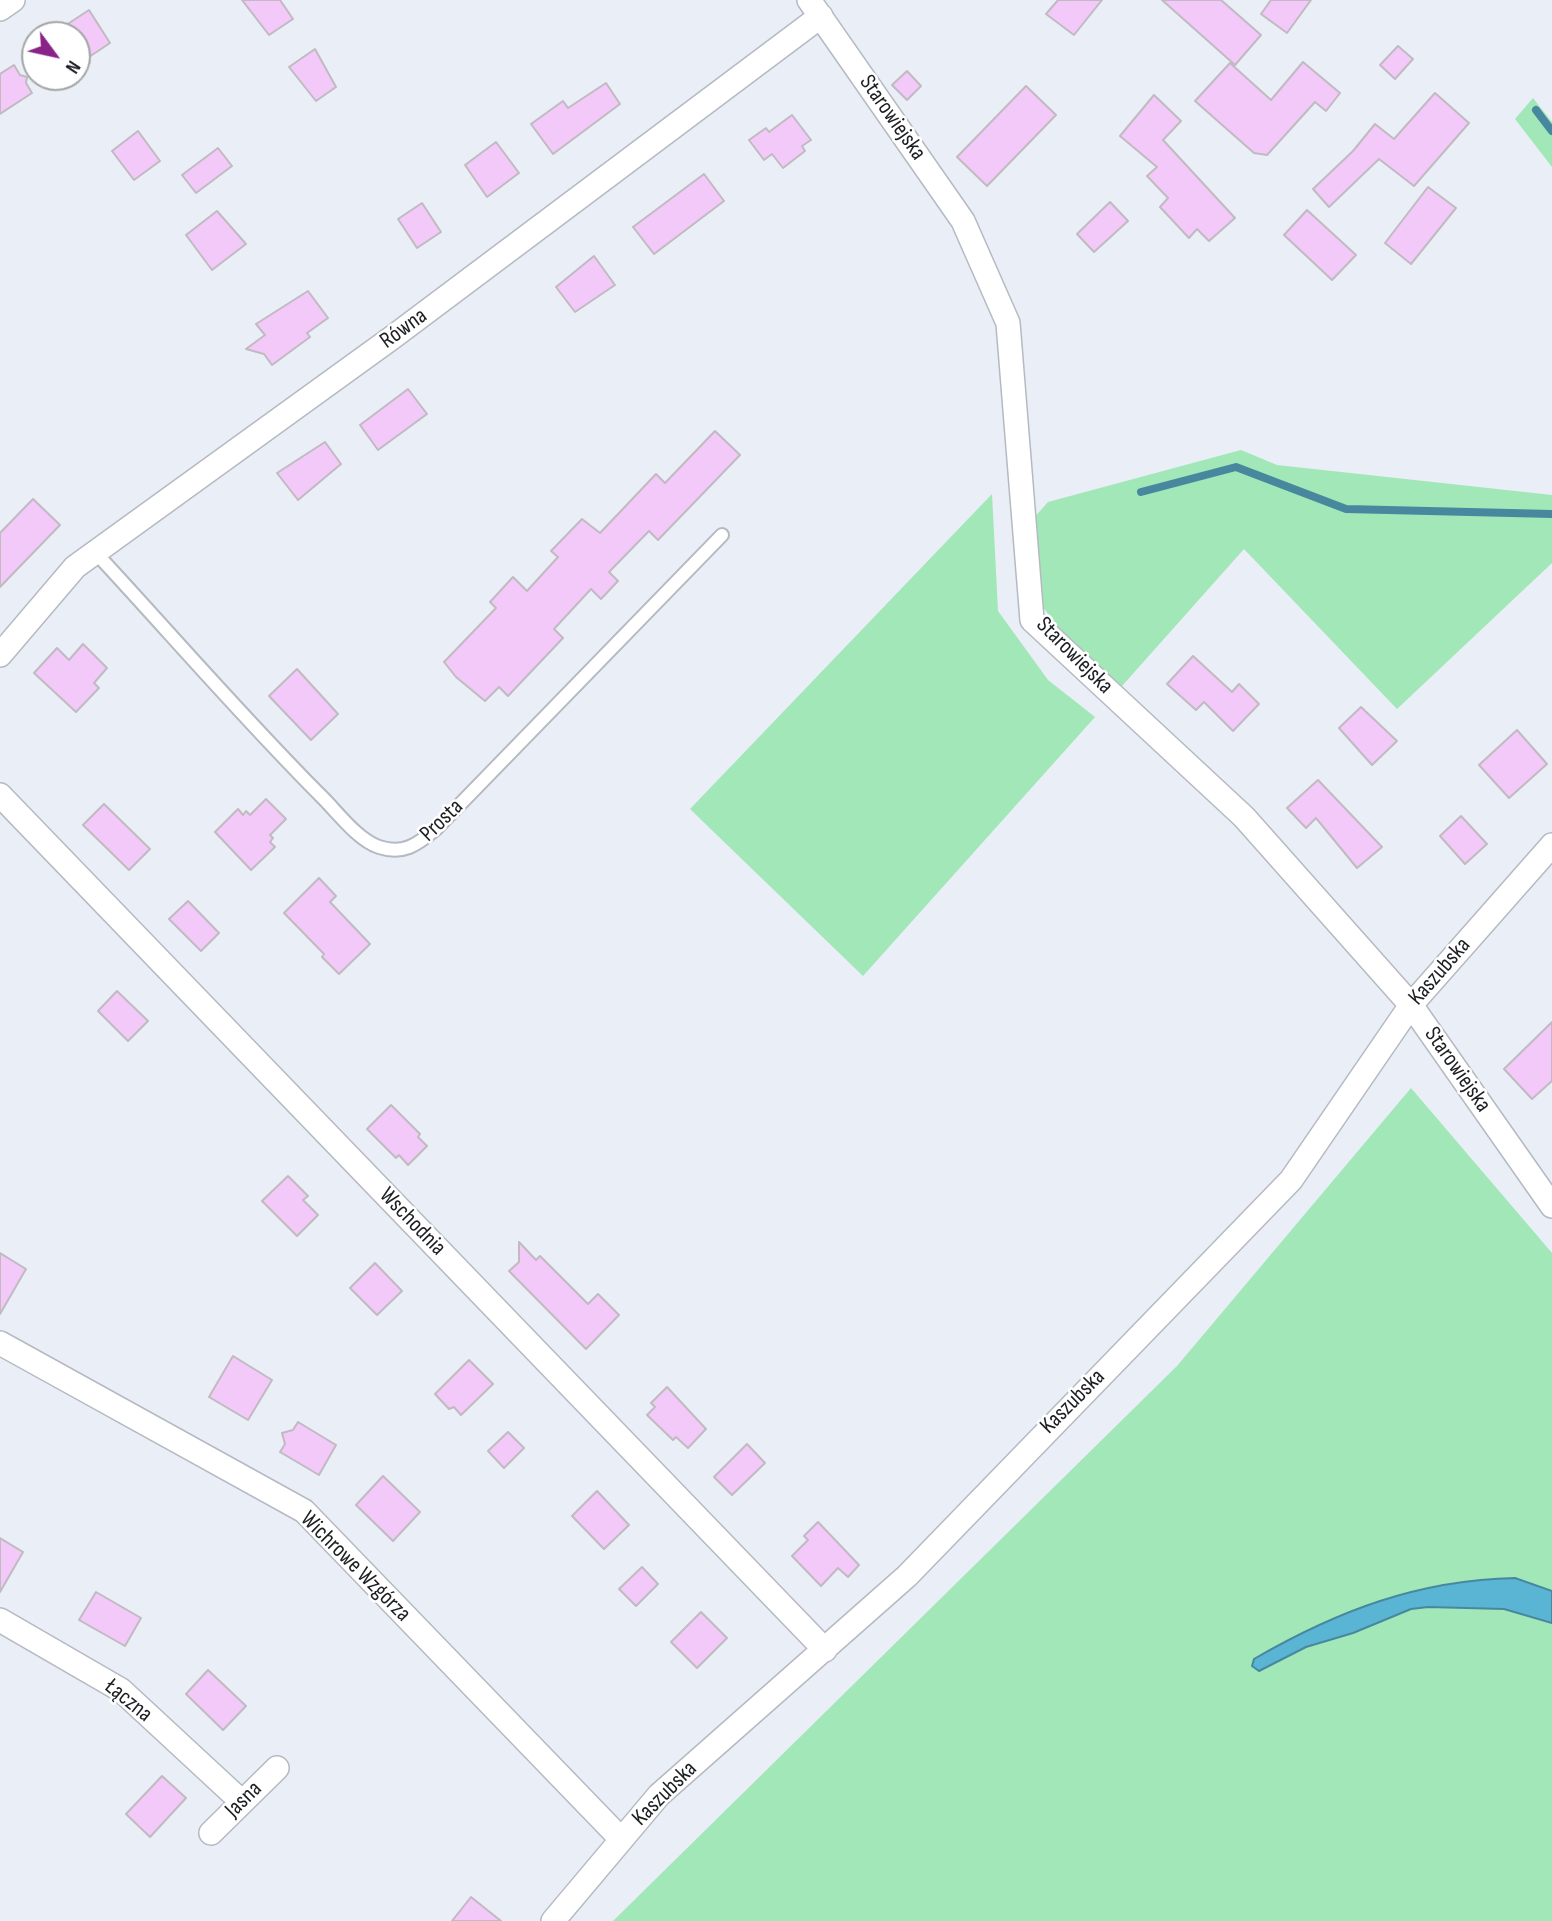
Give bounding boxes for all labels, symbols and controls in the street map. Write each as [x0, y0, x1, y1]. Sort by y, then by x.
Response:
north arrow [21, 21, 91, 91]
text: N [60, 56, 85, 77]
street label: Starowiejska [853, 70, 931, 166]
street label: Równa [375, 303, 433, 355]
street label: Starowiejska [1030, 612, 1118, 700]
street label: Prosta [415, 794, 469, 848]
street label: Kaszubska [1403, 933, 1477, 1011]
street label: Starowiejska [1418, 1022, 1496, 1118]
street label: Wschodnia [373, 1182, 451, 1262]
street label: Kaszubska [1035, 1364, 1111, 1440]
street label: Wichrowe Wzgórza [294, 1506, 416, 1628]
street label: Łączna [99, 1673, 157, 1729]
street label: Kaszubska [627, 1756, 703, 1832]
street label: Jasna [220, 1776, 268, 1824]

